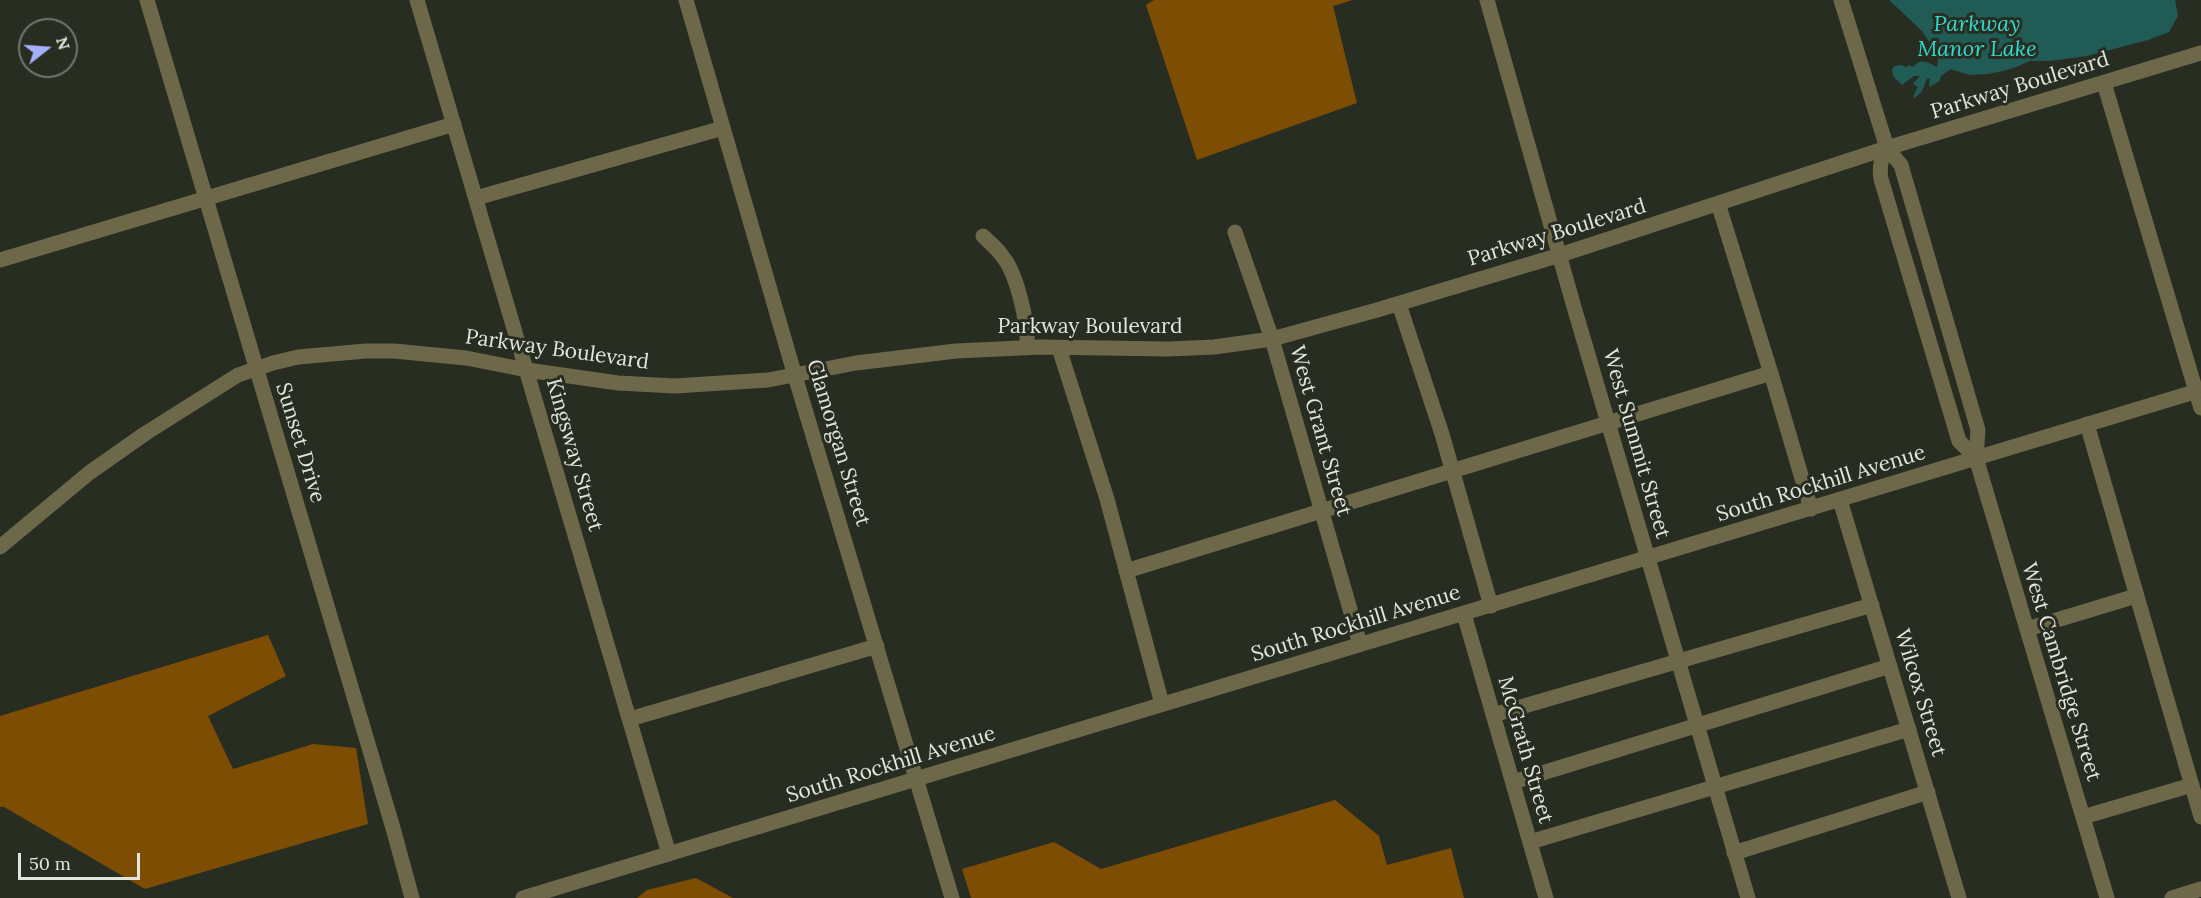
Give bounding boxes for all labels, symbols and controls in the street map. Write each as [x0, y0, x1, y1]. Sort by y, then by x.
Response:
water label: Parkway Manor Lake [1917, 12, 2037, 63]
north arrow [18, 18, 78, 78]
text: N [52, 34, 75, 52]
street label: Parkway Boulevard [1928, 47, 2112, 125]
street label: Parkway Boulevard [1465, 194, 1649, 272]
street label: Parkway Boulevard [997, 314, 1183, 340]
street label: Parkway Boulevard [464, 325, 650, 375]
street label: West Grant Street [1284, 343, 1356, 519]
street label: West Summit Street [1597, 346, 1675, 542]
street label: Glamorgan Street [801, 357, 875, 529]
street label: Kingsway Street [540, 376, 608, 534]
street label: Sunset Drive [270, 380, 330, 506]
street label: South Rockhill Avenue [1713, 440, 1929, 528]
street label: West Cambridge Street [2016, 560, 2106, 784]
street label: South Rockhill Avenue [1248, 580, 1464, 668]
street label: Wilcox Street [1889, 626, 1951, 760]
street label: McGrath Street [1492, 674, 1558, 826]
street label: South Rockhill Avenue [783, 721, 999, 809]
scale bar [21, 841, 142, 879]
text: 50 m [29, 852, 71, 875]

